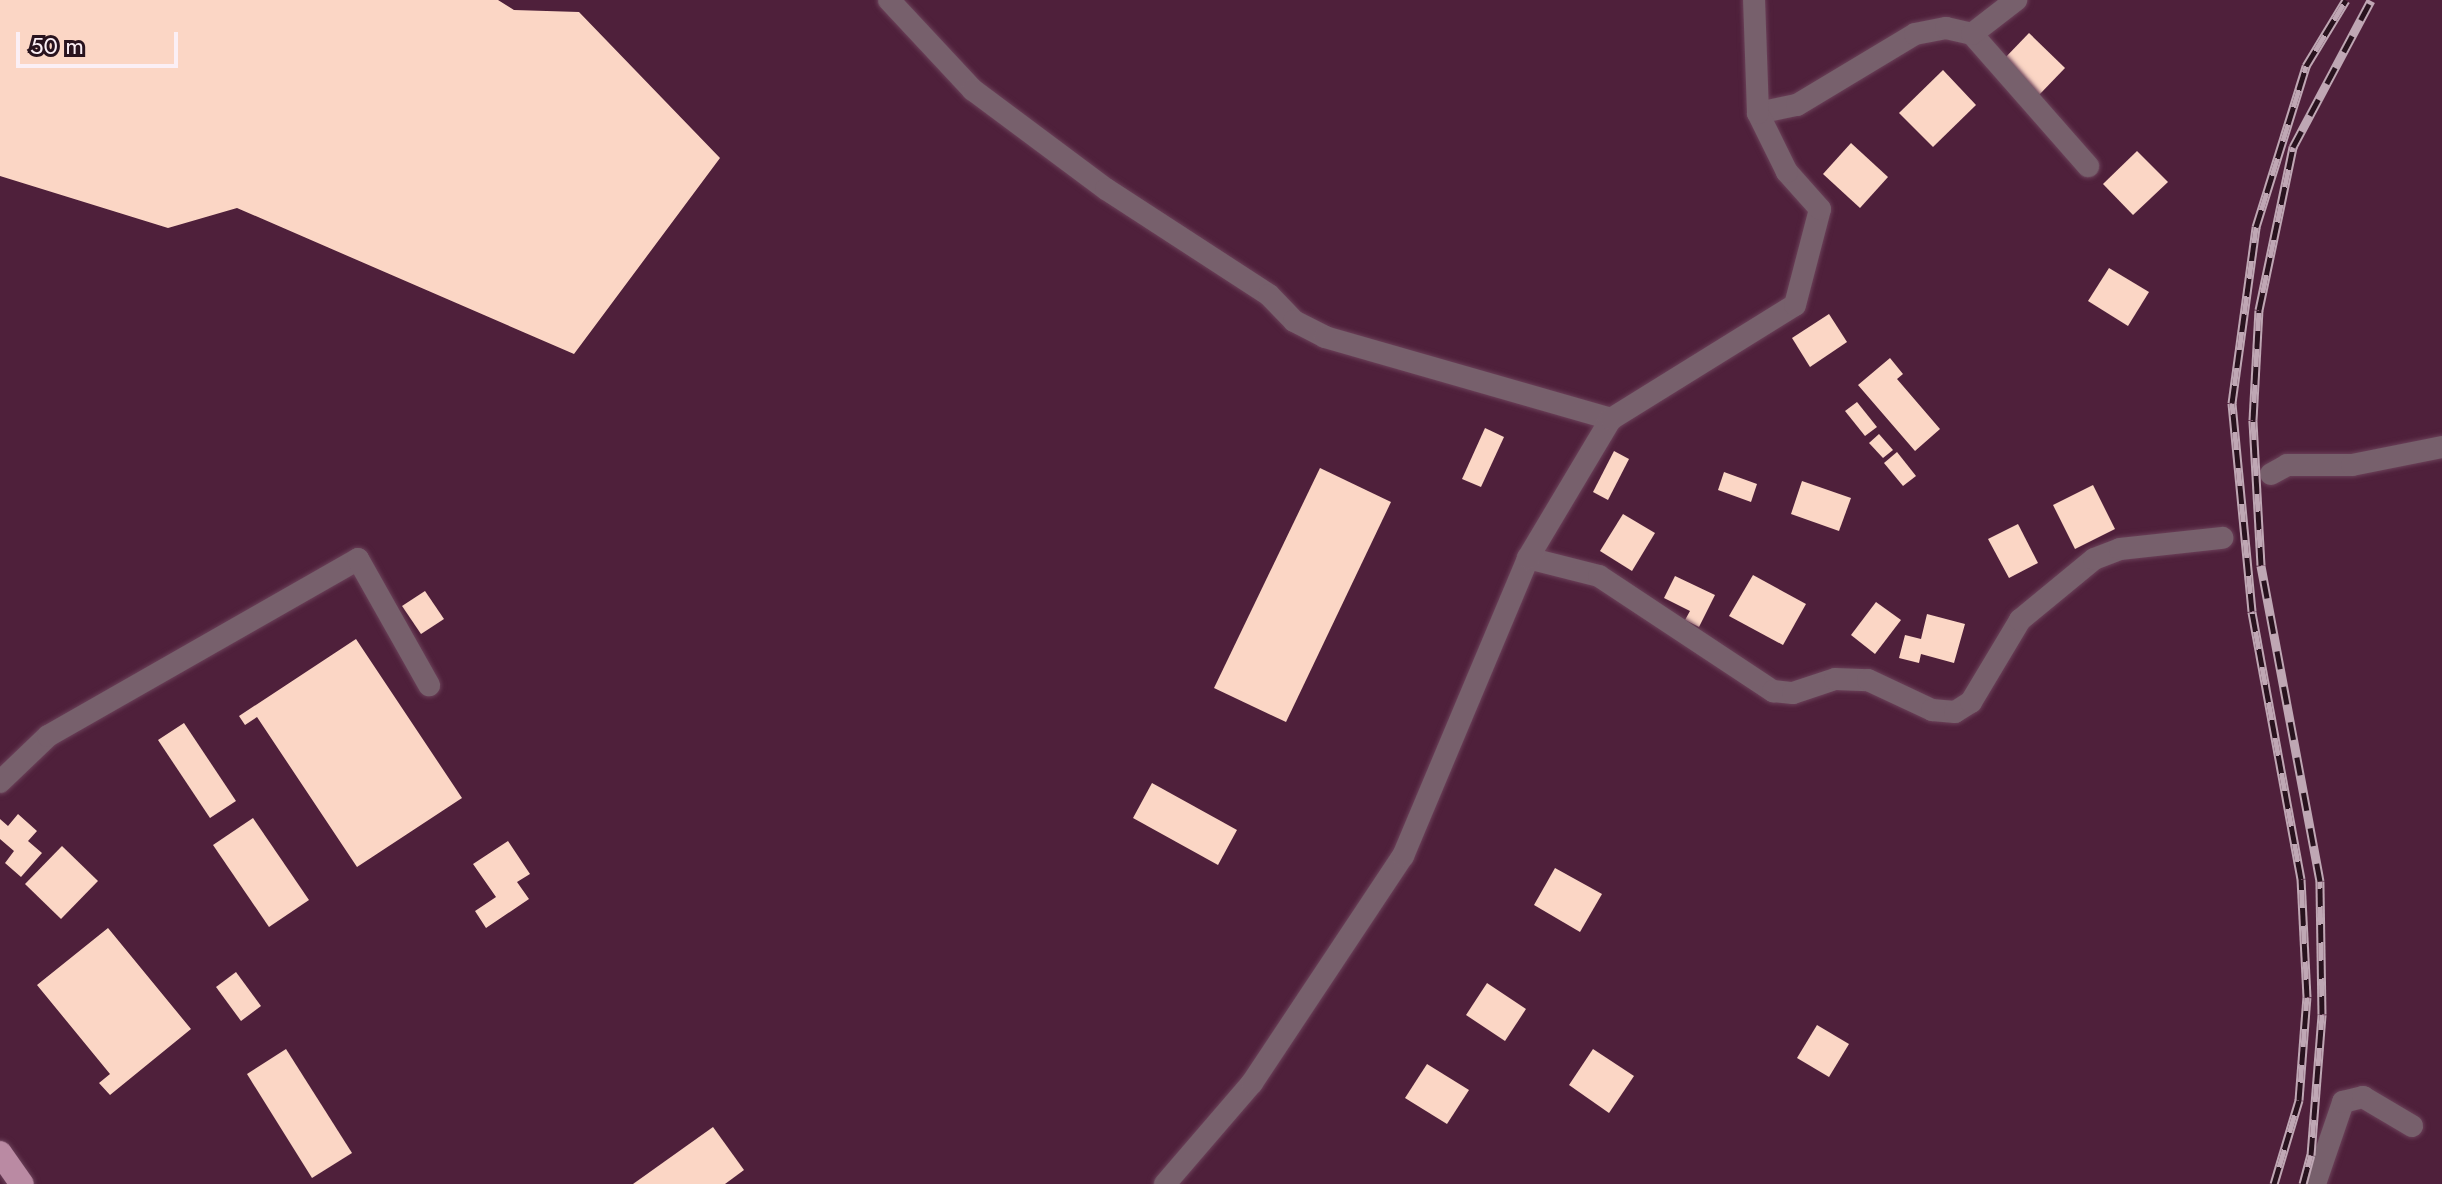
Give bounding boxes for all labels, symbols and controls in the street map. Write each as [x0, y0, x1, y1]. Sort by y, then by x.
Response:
scale bar [20, 16, 182, 66]
text: 50 m [30, 28, 84, 63]

